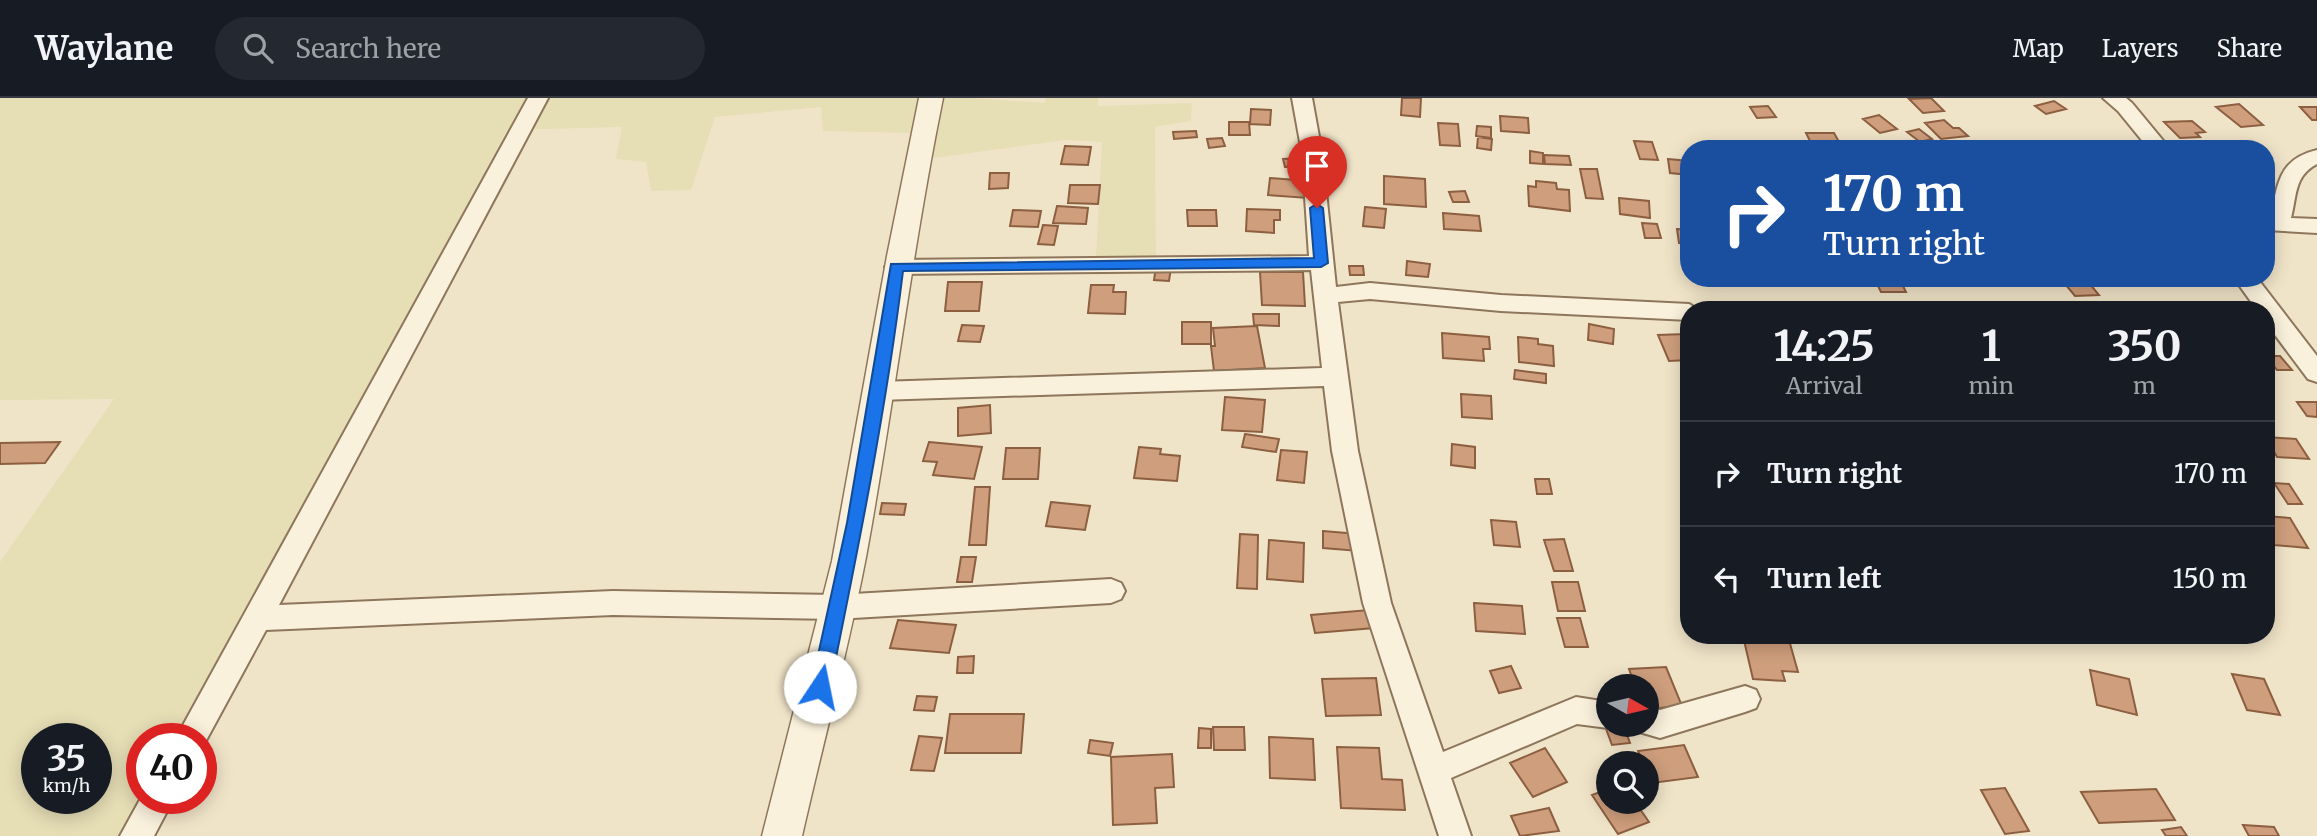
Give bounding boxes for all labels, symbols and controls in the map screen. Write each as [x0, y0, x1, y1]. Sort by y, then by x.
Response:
search box [215, 17, 705, 80]
text: Waylane [35, 28, 173, 69]
icon: search [239, 29, 277, 67]
text: Search here [295, 32, 441, 65]
text: Map [2013, 33, 2064, 64]
text: Layers [2102, 33, 2178, 64]
text: Share [2216, 33, 2282, 64]
pin [1287, 136, 1347, 208]
icon: arrive [1298, 147, 1336, 185]
text: 170 m [1823, 163, 1964, 224]
icon: right [1708, 168, 1799, 259]
text: Turn right [1823, 224, 1985, 264]
text: 14:25 [1774, 320, 1875, 372]
text: 1 [1981, 320, 2001, 372]
text: 350 [2107, 320, 2181, 372]
text: Arrival [1786, 371, 1863, 400]
text: min [1968, 371, 2014, 400]
text: m [2133, 371, 2156, 400]
icon: right [1708, 455, 1746, 493]
text: Turn right [1767, 457, 1902, 490]
text: 170 m [2174, 457, 2247, 490]
icon: left [1708, 560, 1746, 598]
text: Turn left [1767, 562, 1881, 595]
text: 150 m [2173, 562, 2247, 595]
position arrow [783, 650, 857, 724]
north arrow [1596, 674, 1659, 737]
map controls [1596, 674, 1659, 814]
speed limit sign: 40 [126, 723, 217, 814]
text: 35 [47, 737, 86, 781]
button: search [1596, 751, 1659, 814]
text: km/h [43, 774, 90, 797]

